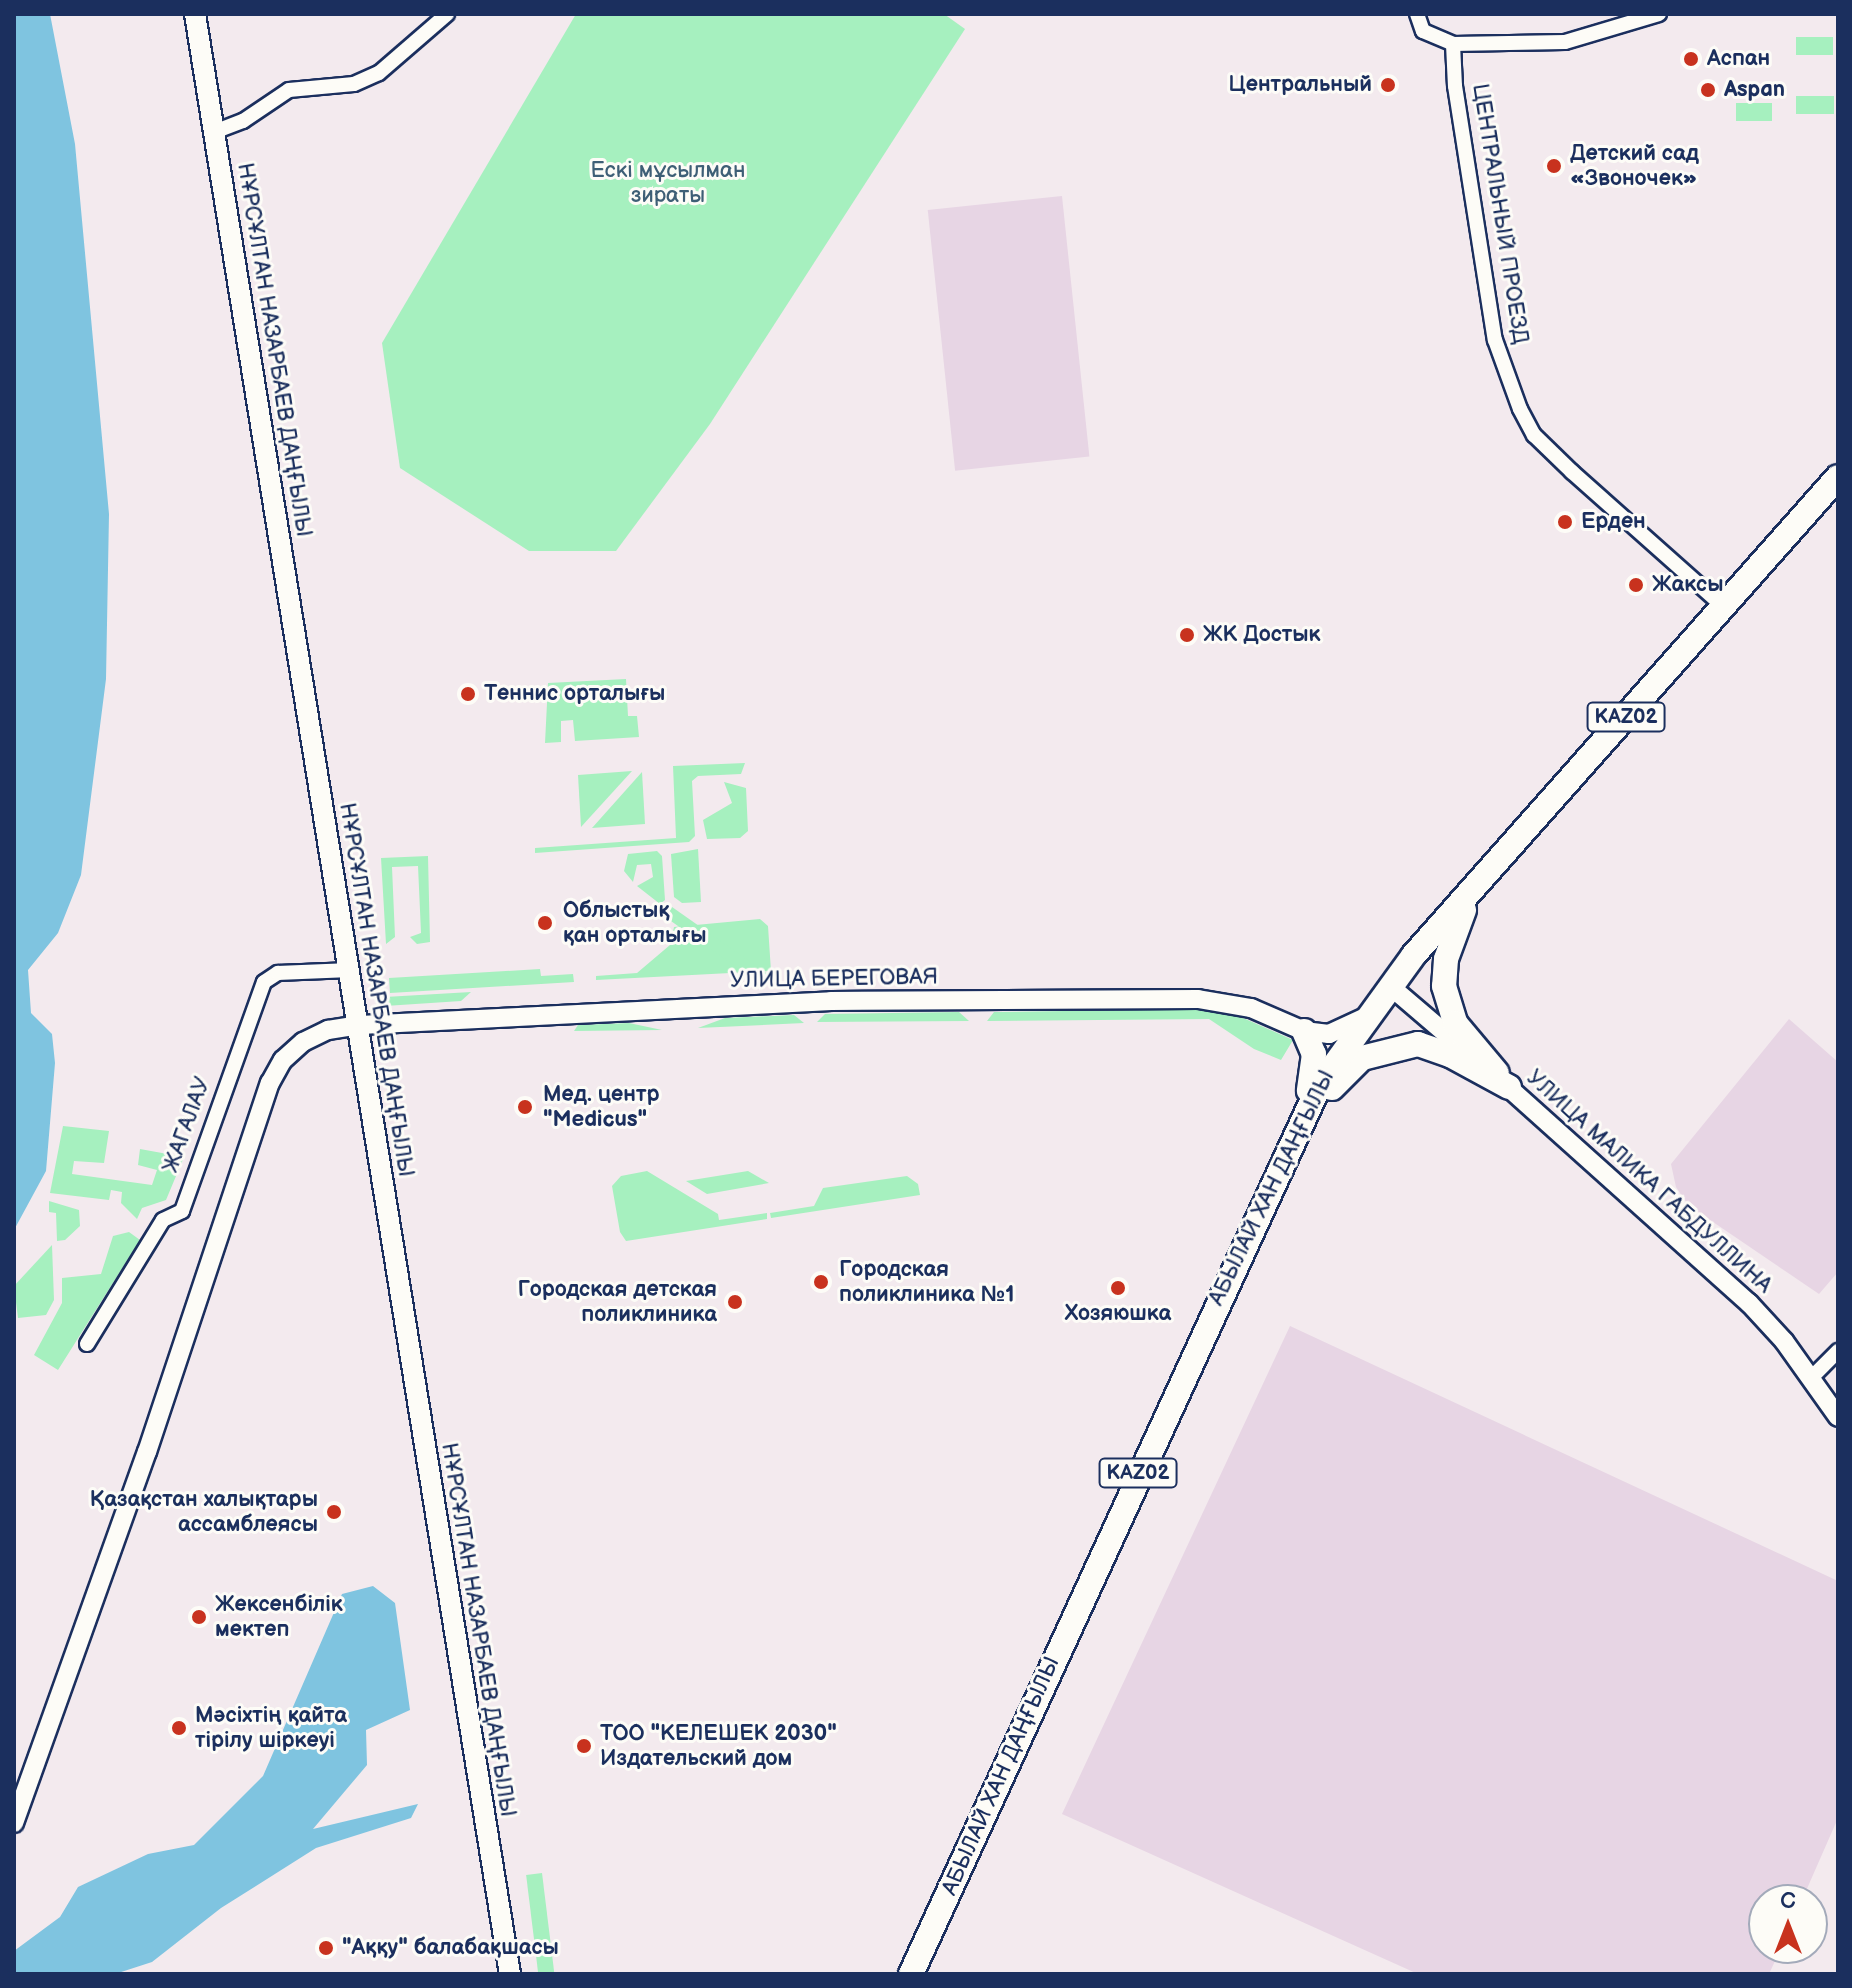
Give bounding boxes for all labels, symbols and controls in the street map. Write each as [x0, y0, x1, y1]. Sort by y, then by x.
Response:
place label: Аспан [1707, 46, 1770, 72]
marker: Аспан [1682, 50, 1700, 68]
place label: Центральный [1228, 72, 1372, 98]
marker: Центральный [1379, 76, 1397, 94]
place label: Aspan [1724, 77, 1785, 103]
marker: Aspan [1699, 81, 1717, 99]
street label: ЦЕНТРАЛЬНЫЙ ПРОЕЗД [1466, 82, 1534, 346]
place label: Детский сад «Звоночек» [1570, 140, 1699, 192]
park label: Ескі мұсылман зираты [591, 157, 745, 208]
marker: Детский сад «Звоночек» [1545, 157, 1563, 175]
street label: НҰРСҰЛТАН НАЗАРБАЕВ ДАҢҒЫЛЫ [231, 161, 317, 539]
place label: Ерден [1581, 509, 1646, 535]
marker: Ерден [1556, 513, 1574, 531]
place label: Жаксы [1652, 572, 1723, 598]
marker: Жаксы [1627, 576, 1645, 594]
place label: ЖК Достык [1203, 622, 1321, 648]
marker: ЖК Достык [1178, 626, 1196, 644]
place label: Теннис орталығы [484, 681, 665, 707]
marker: Теннис орталығы [459, 685, 477, 703]
road number: KАZ02 [1586, 701, 1666, 733]
street label: НҰРСҰЛТАН НАЗАРБАЕВ ДАҢҒЫЛЫ [333, 801, 419, 1179]
place label: Облыстық қан орталығы [563, 897, 707, 948]
marker: Облыстық қан орталығы [534, 912, 556, 934]
street label: УЛИЦА БЕРЕГОВАЯ [730, 964, 938, 994]
street label: УЛИЦА МАЛИКА ГАБДУЛЛИНА [1521, 1065, 1777, 1299]
street label: АБЫЛАЙ ХАН ДАҢҒЫЛЫ [1204, 1066, 1340, 1310]
street label: ЖАГАЛАУ [158, 1074, 216, 1176]
place label: Мед. центр "Medicus" [543, 1081, 659, 1132]
marker: Мед. центр "Medicus" [514, 1096, 536, 1118]
place label: Городская поликлиника №1 [839, 1256, 1014, 1308]
marker: Городская поликлиника №1 [810, 1271, 832, 1293]
place label: Городская детская поликлиника [517, 1276, 717, 1328]
marker: Хозяюшка [1109, 1279, 1127, 1297]
marker: Городская детская поликлиника [724, 1291, 746, 1313]
place label: Хозяюшка [1065, 1301, 1171, 1327]
street label: НҰРСҰЛТАН НАЗАРБАЕВ ДАҢҒЫЛЫ [435, 1441, 521, 1819]
road number: KАZ02 [1098, 1457, 1178, 1489]
place label: Қазақстан халықтары ассамблеясы [90, 1486, 318, 1538]
marker: Қазақстан халықтары ассамблеясы [325, 1503, 343, 1521]
place label: Жексенбілік мектеп [215, 1591, 343, 1642]
marker: Жексенбілік мектеп [190, 1608, 208, 1626]
street label: АБЫЛАЙ ХАН ДАҢҒЫЛЫ [936, 1653, 1066, 1899]
place label: Мәсіхтің қайта тірілу шіркеуі [195, 1702, 347, 1754]
marker: Мәсіхтің қайта тірілу шіркеуі [170, 1719, 188, 1737]
place label: ТОО "КЕЛЕШЕК 2030" Издательский дом [600, 1720, 837, 1772]
marker: ТОО "КЕЛЕШЕК 2030" Издательский дом [575, 1737, 593, 1755]
north arrow [1748, 1884, 1828, 1964]
text: С [1780, 1888, 1796, 1915]
place label: "Аққу" балабақшасы [342, 1935, 559, 1961]
marker: "Аққу" балабақшасы [317, 1939, 335, 1957]

